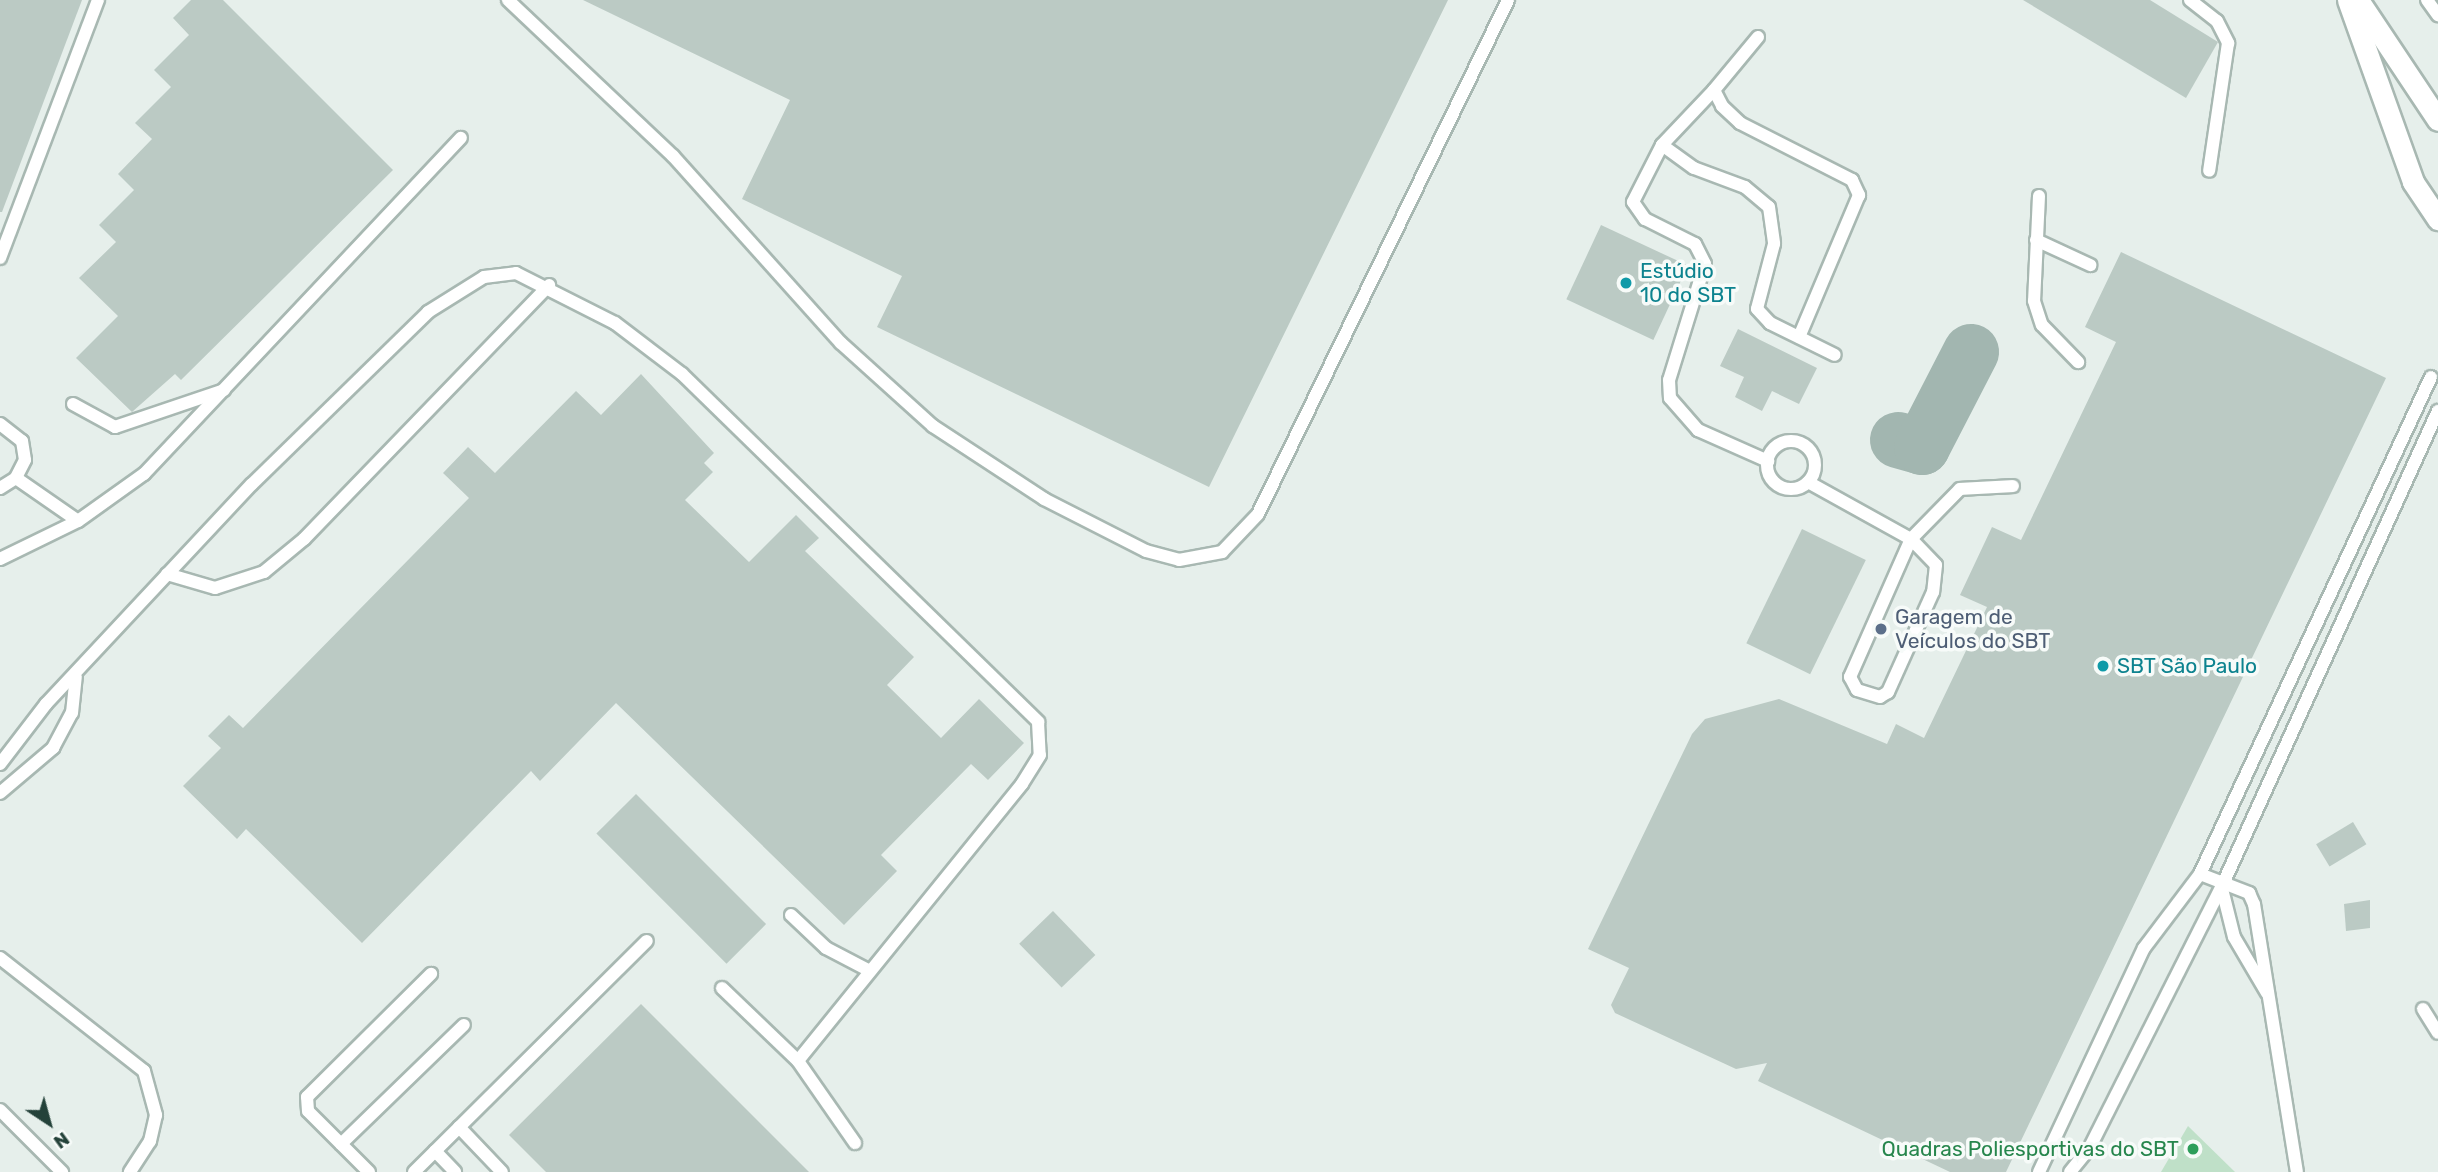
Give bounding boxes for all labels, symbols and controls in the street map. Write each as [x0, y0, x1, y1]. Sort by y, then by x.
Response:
place label: Estúdio 10 do SBT [1640, 258, 1736, 308]
marker: Estúdio 10 do SBT [1618, 275, 1634, 291]
place label: Garagem de Veículos do SBT [1895, 604, 2050, 654]
marker: Garagem de Veículos do SBT [1873, 621, 1889, 637]
place label: SBT São Paulo [2117, 653, 2258, 679]
marker: SBT São Paulo [2095, 658, 2111, 674]
north arrow [14, 1088, 84, 1158]
text: N [49, 1127, 74, 1154]
place label: Quadras Poliesportivas do SBT [1882, 1136, 2179, 1162]
marker: Quadras Poliesportivas do SBT [2185, 1141, 2201, 1157]

